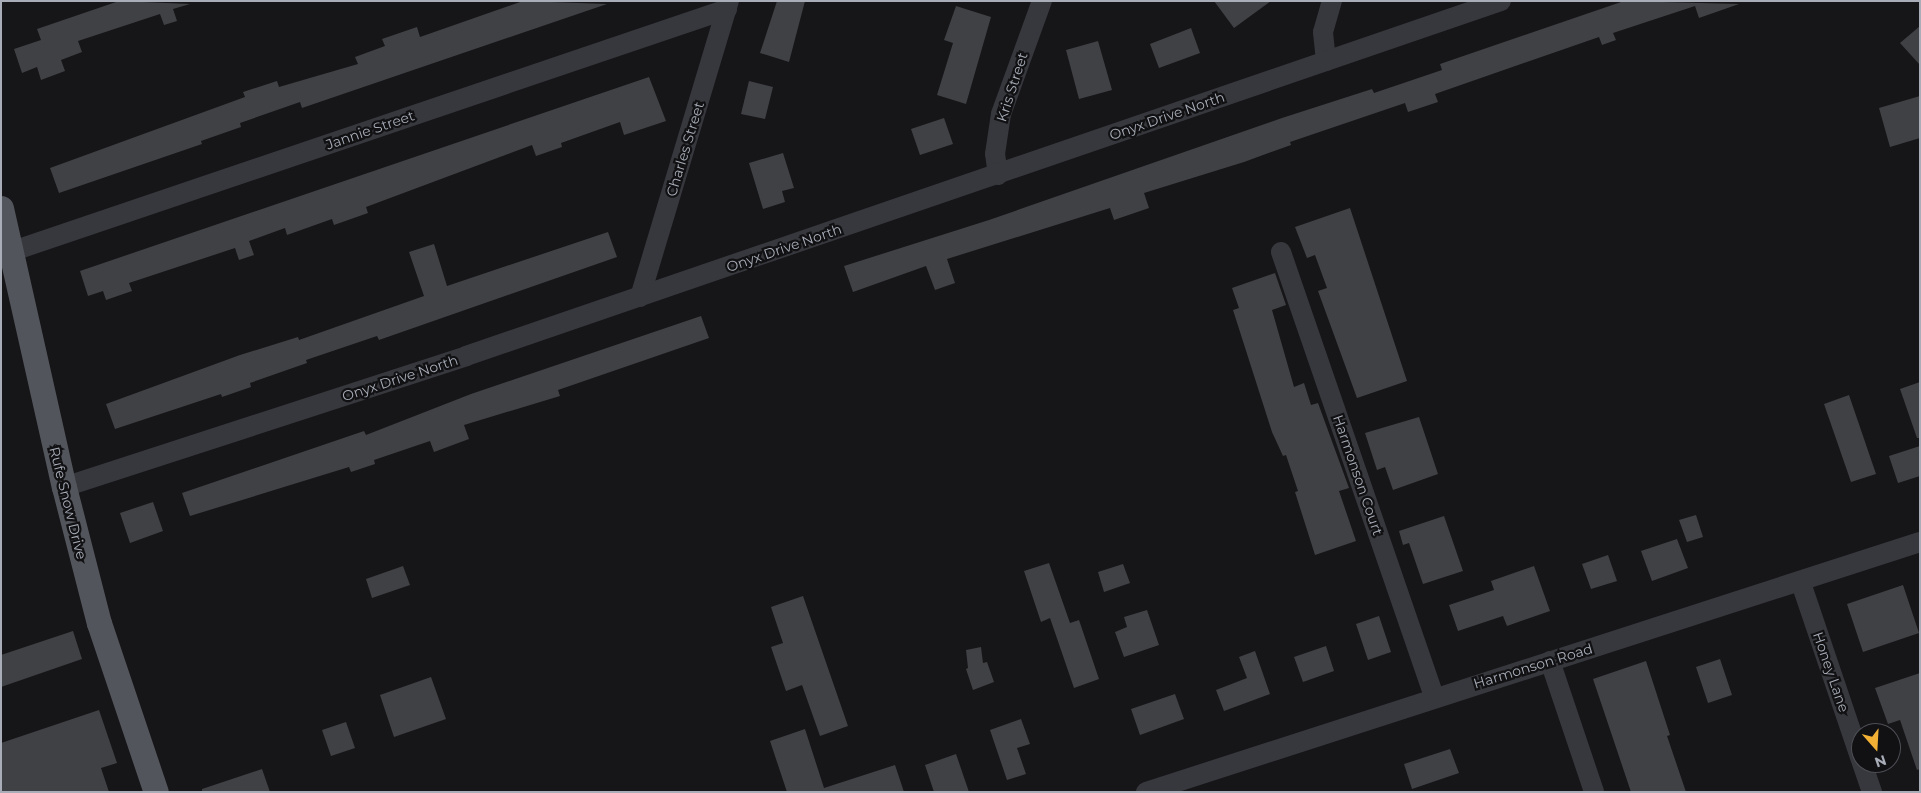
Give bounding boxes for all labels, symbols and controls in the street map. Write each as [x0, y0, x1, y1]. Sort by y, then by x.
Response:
street label: Kris Street [993, 50, 1031, 124]
street label: Onyx Drive North [1107, 88, 1227, 144]
street label: Charles Street [663, 100, 707, 198]
street label: Jannie Street [324, 107, 416, 153]
street label: Onyx Drive North [724, 220, 844, 276]
street label: Onyx Drive North [340, 351, 460, 405]
street label: Harmonson Court [1330, 413, 1386, 537]
street label: Rufe Snow Drive [46, 445, 90, 561]
street label: Honey Lane [1809, 630, 1853, 714]
street label: Harmonson Road [1471, 640, 1595, 692]
north arrow [1851, 723, 1901, 773]
text: N [1872, 751, 1889, 772]

